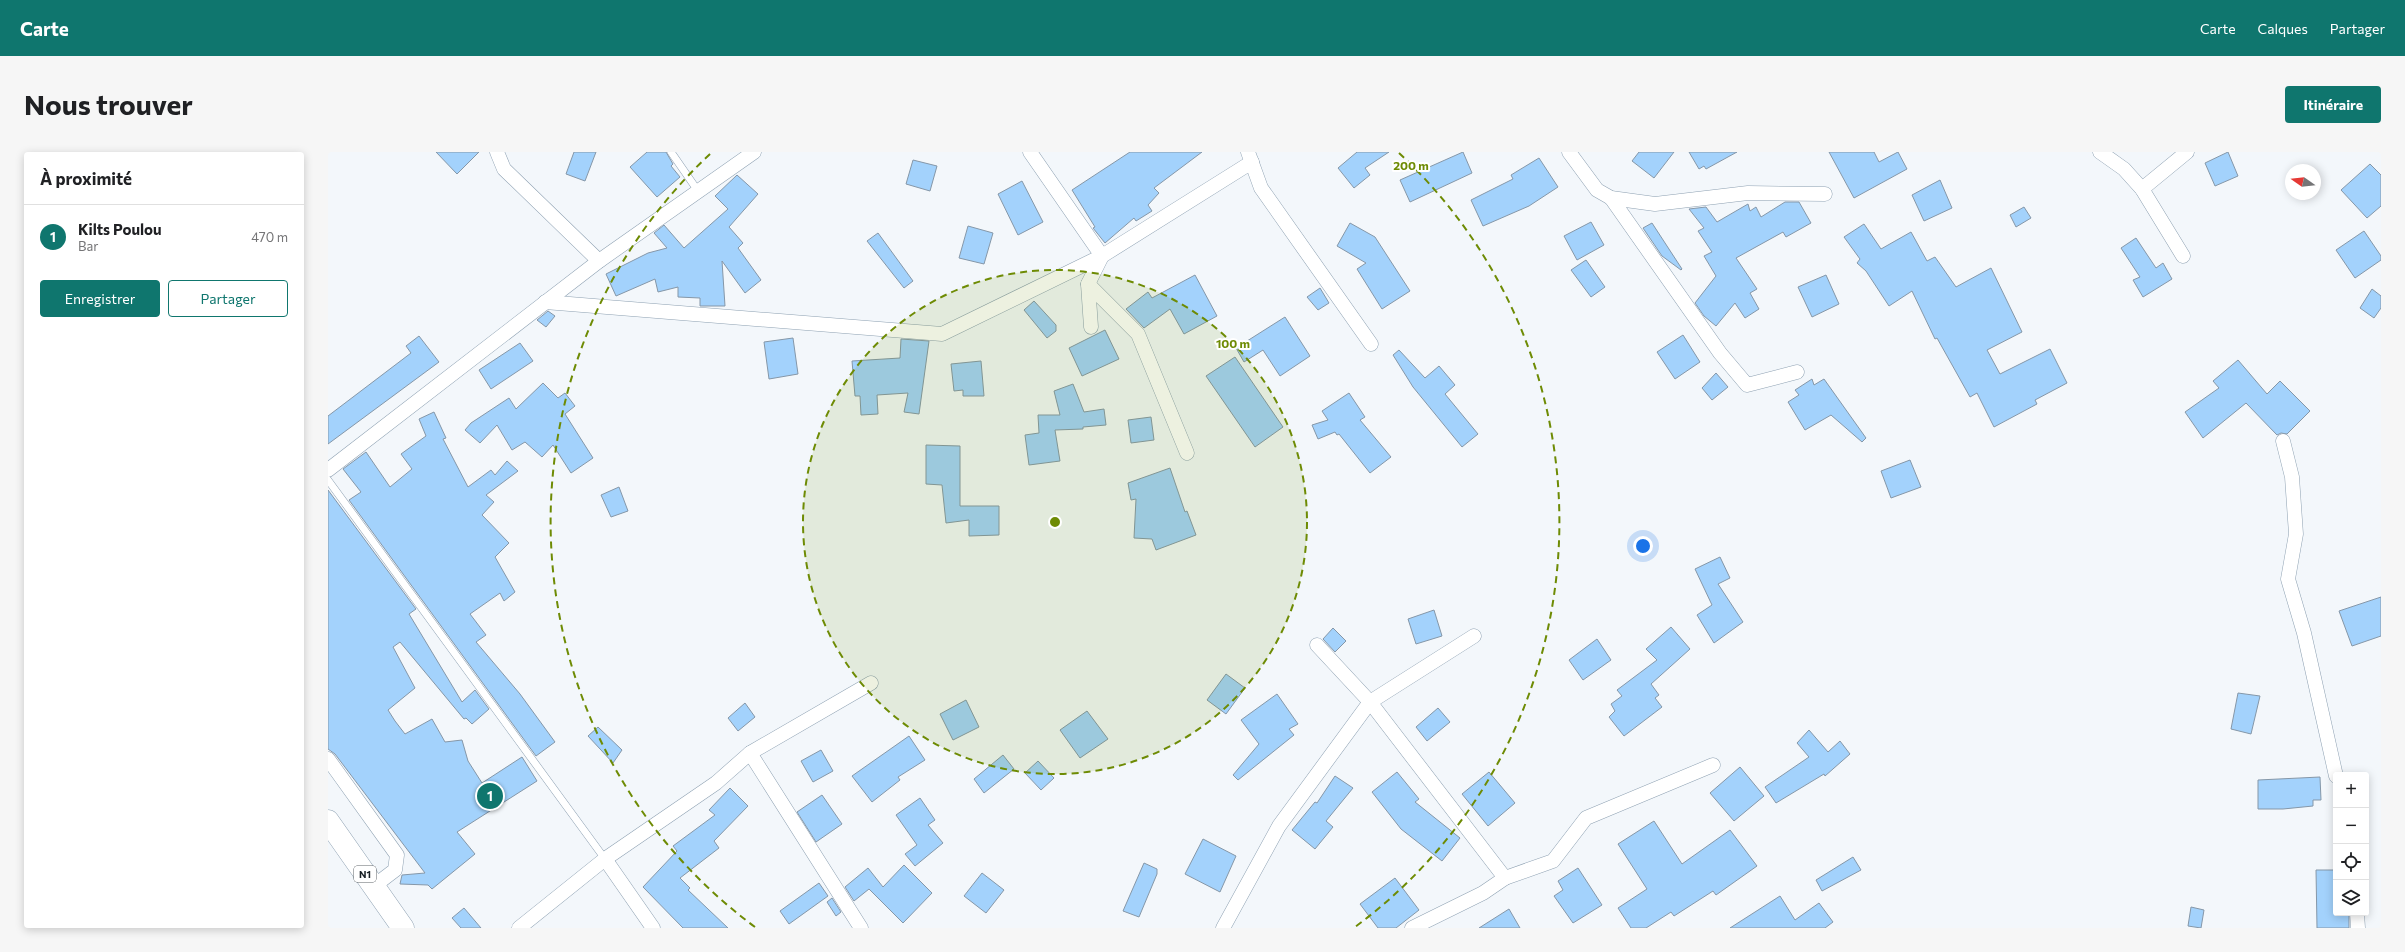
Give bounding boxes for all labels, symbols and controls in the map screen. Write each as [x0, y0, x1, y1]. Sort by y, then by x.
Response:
text: Carte [20, 17, 69, 40]
text: Carte [2200, 20, 2236, 37]
text: Calques [2258, 20, 2308, 37]
text: Partager [2330, 20, 2385, 37]
button: Itinéraire [2285, 86, 2381, 123]
text: Nous trouver [24, 87, 193, 121]
text: 200 m [1393, 158, 1429, 172]
north arrow [2285, 164, 2321, 200]
text: À proximité [40, 168, 132, 189]
text: Kilts Poulou [78, 220, 162, 238]
text: 1 [50, 229, 56, 245]
text: 470 m [251, 229, 288, 245]
text: Bar [78, 238, 98, 254]
button: Enregistrer [40, 280, 160, 317]
button: Partager [168, 280, 288, 317]
text: 100 m [1216, 336, 1250, 350]
centre of rings [1048, 515, 1062, 529]
your location [1633, 536, 1653, 556]
map controls [2333, 772, 2369, 916]
button: + [2333, 772, 2369, 808]
pin: 1 [477, 781, 503, 811]
button: − [2333, 808, 2369, 844]
button: locate [2333, 844, 2369, 880]
road number: N1 [354, 866, 376, 882]
button: layers [2333, 880, 2369, 916]

